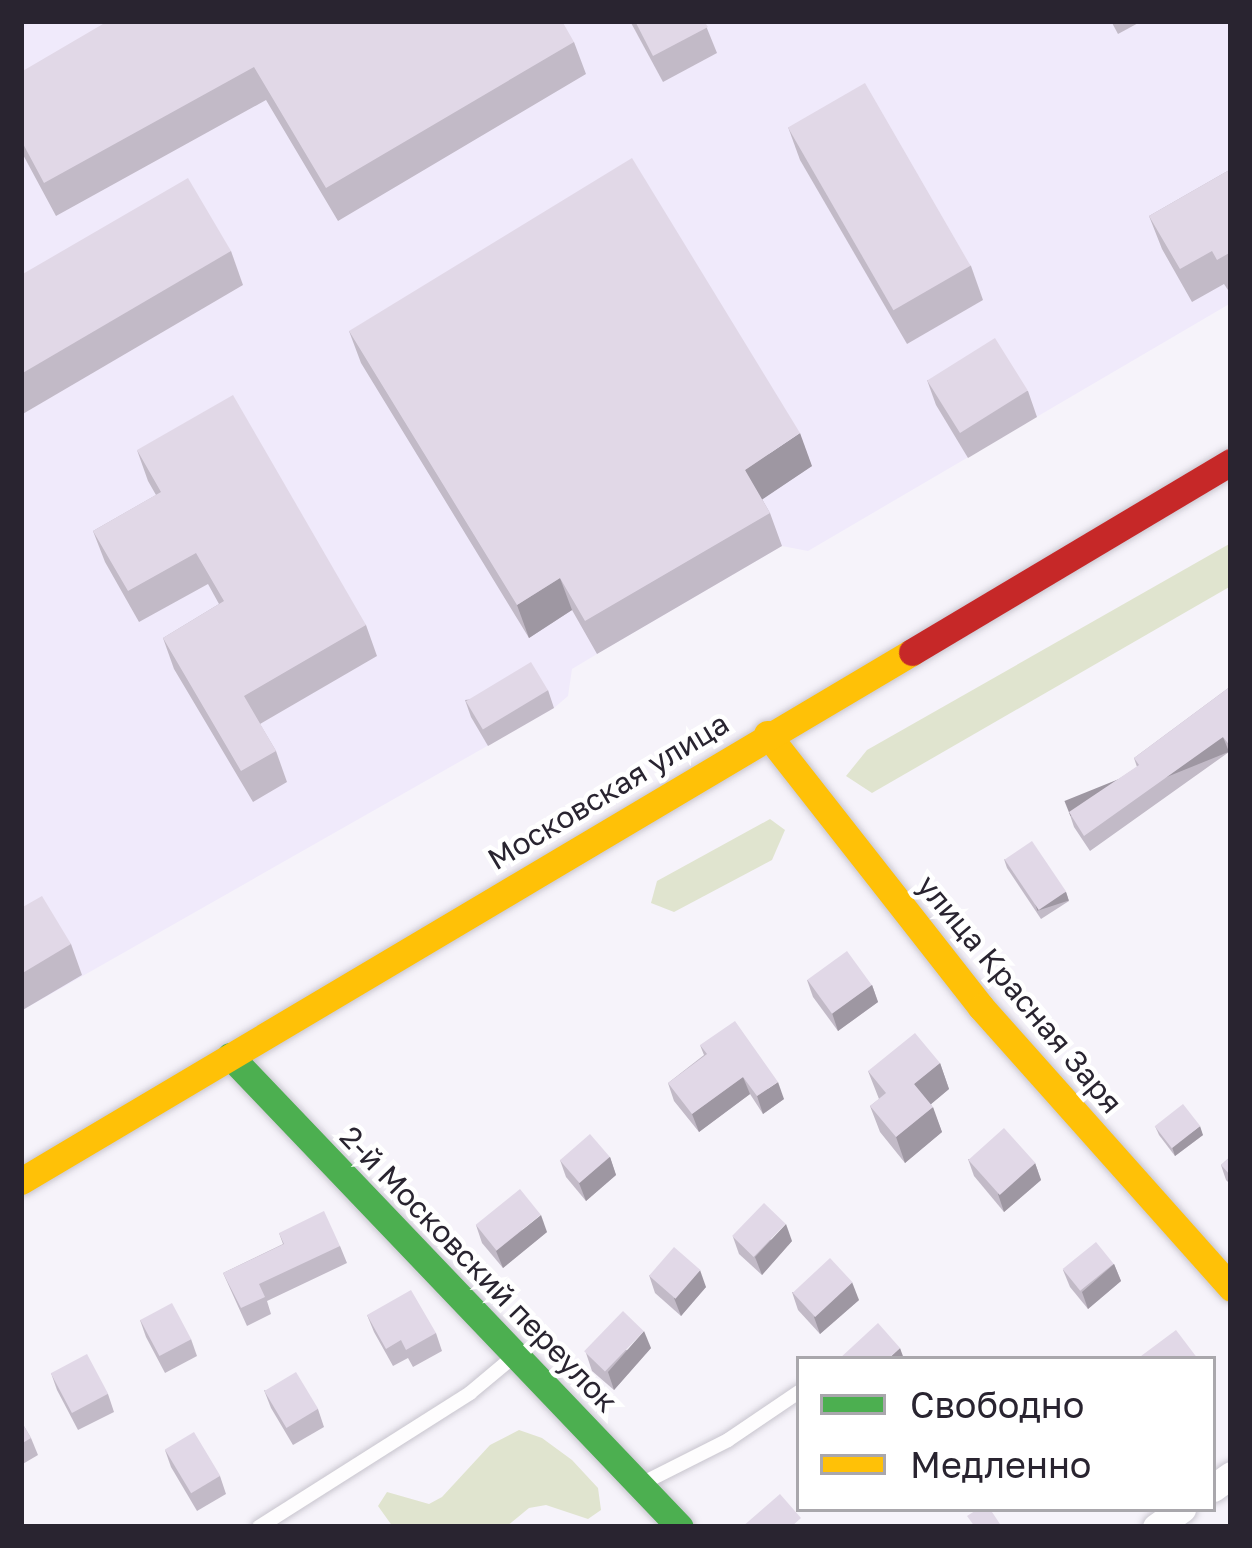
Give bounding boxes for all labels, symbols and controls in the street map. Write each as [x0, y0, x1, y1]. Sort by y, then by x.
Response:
street label: Московская улица [481, 705, 735, 877]
street label: улица Красная Заря [910, 868, 1130, 1120]
street label: 2-й Московский переулок [333, 1118, 625, 1420]
legend [796, 1356, 1216, 1512]
text: Свободно [910, 1383, 1084, 1426]
text: Медленно [910, 1443, 1091, 1486]

